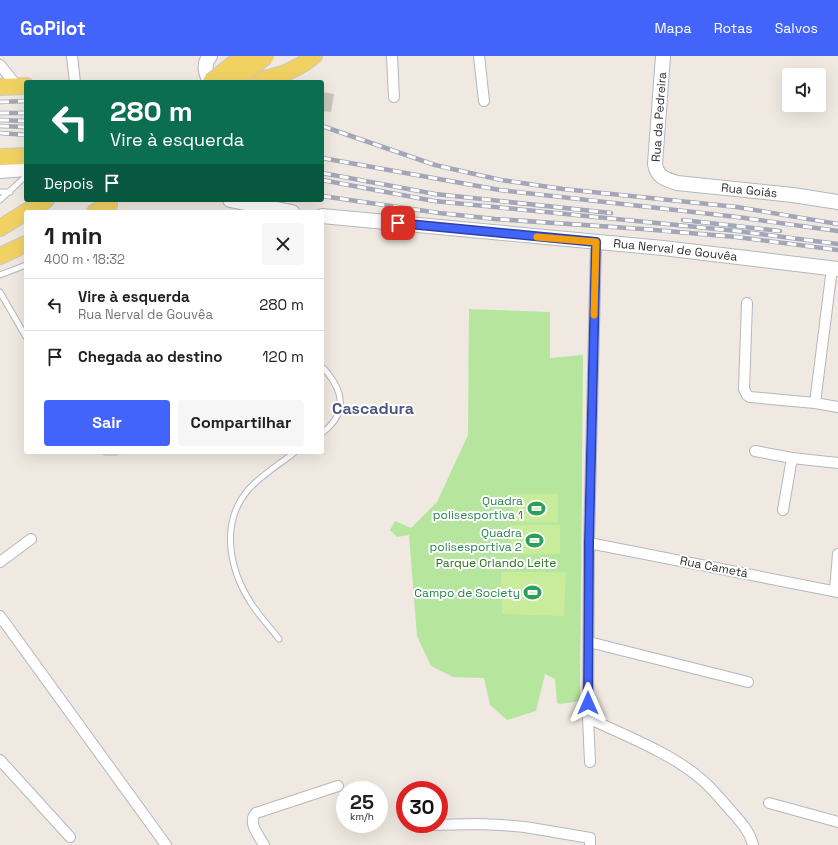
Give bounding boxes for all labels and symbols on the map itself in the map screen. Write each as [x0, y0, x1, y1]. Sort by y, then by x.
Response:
street label: Rua da Pedreira [648, 71, 670, 162]
street label: Rua Goiás [720, 180, 778, 201]
pin [381, 206, 415, 240]
street label: Rua Nerval de Gouvêa [613, 235, 738, 265]
district label: Cascadura [332, 398, 414, 419]
place label: Quadra polisesportiva 1 [433, 493, 523, 523]
sports icon: Quadra polisesportiva 1 [526, 498, 546, 518]
place label: Quadra polisesportiva 2 [430, 525, 522, 555]
sports icon: Quadra polisesportiva 2 [525, 530, 545, 550]
street label: Rua Cametá [679, 553, 750, 581]
park label: Parque Orlando Leite [436, 555, 556, 571]
sports icon: Campo de Society [523, 583, 543, 603]
place label: Campo de Society [414, 585, 520, 601]
position arrow [567, 682, 609, 724]
speed limit sign: 30 [396, 781, 448, 833]

